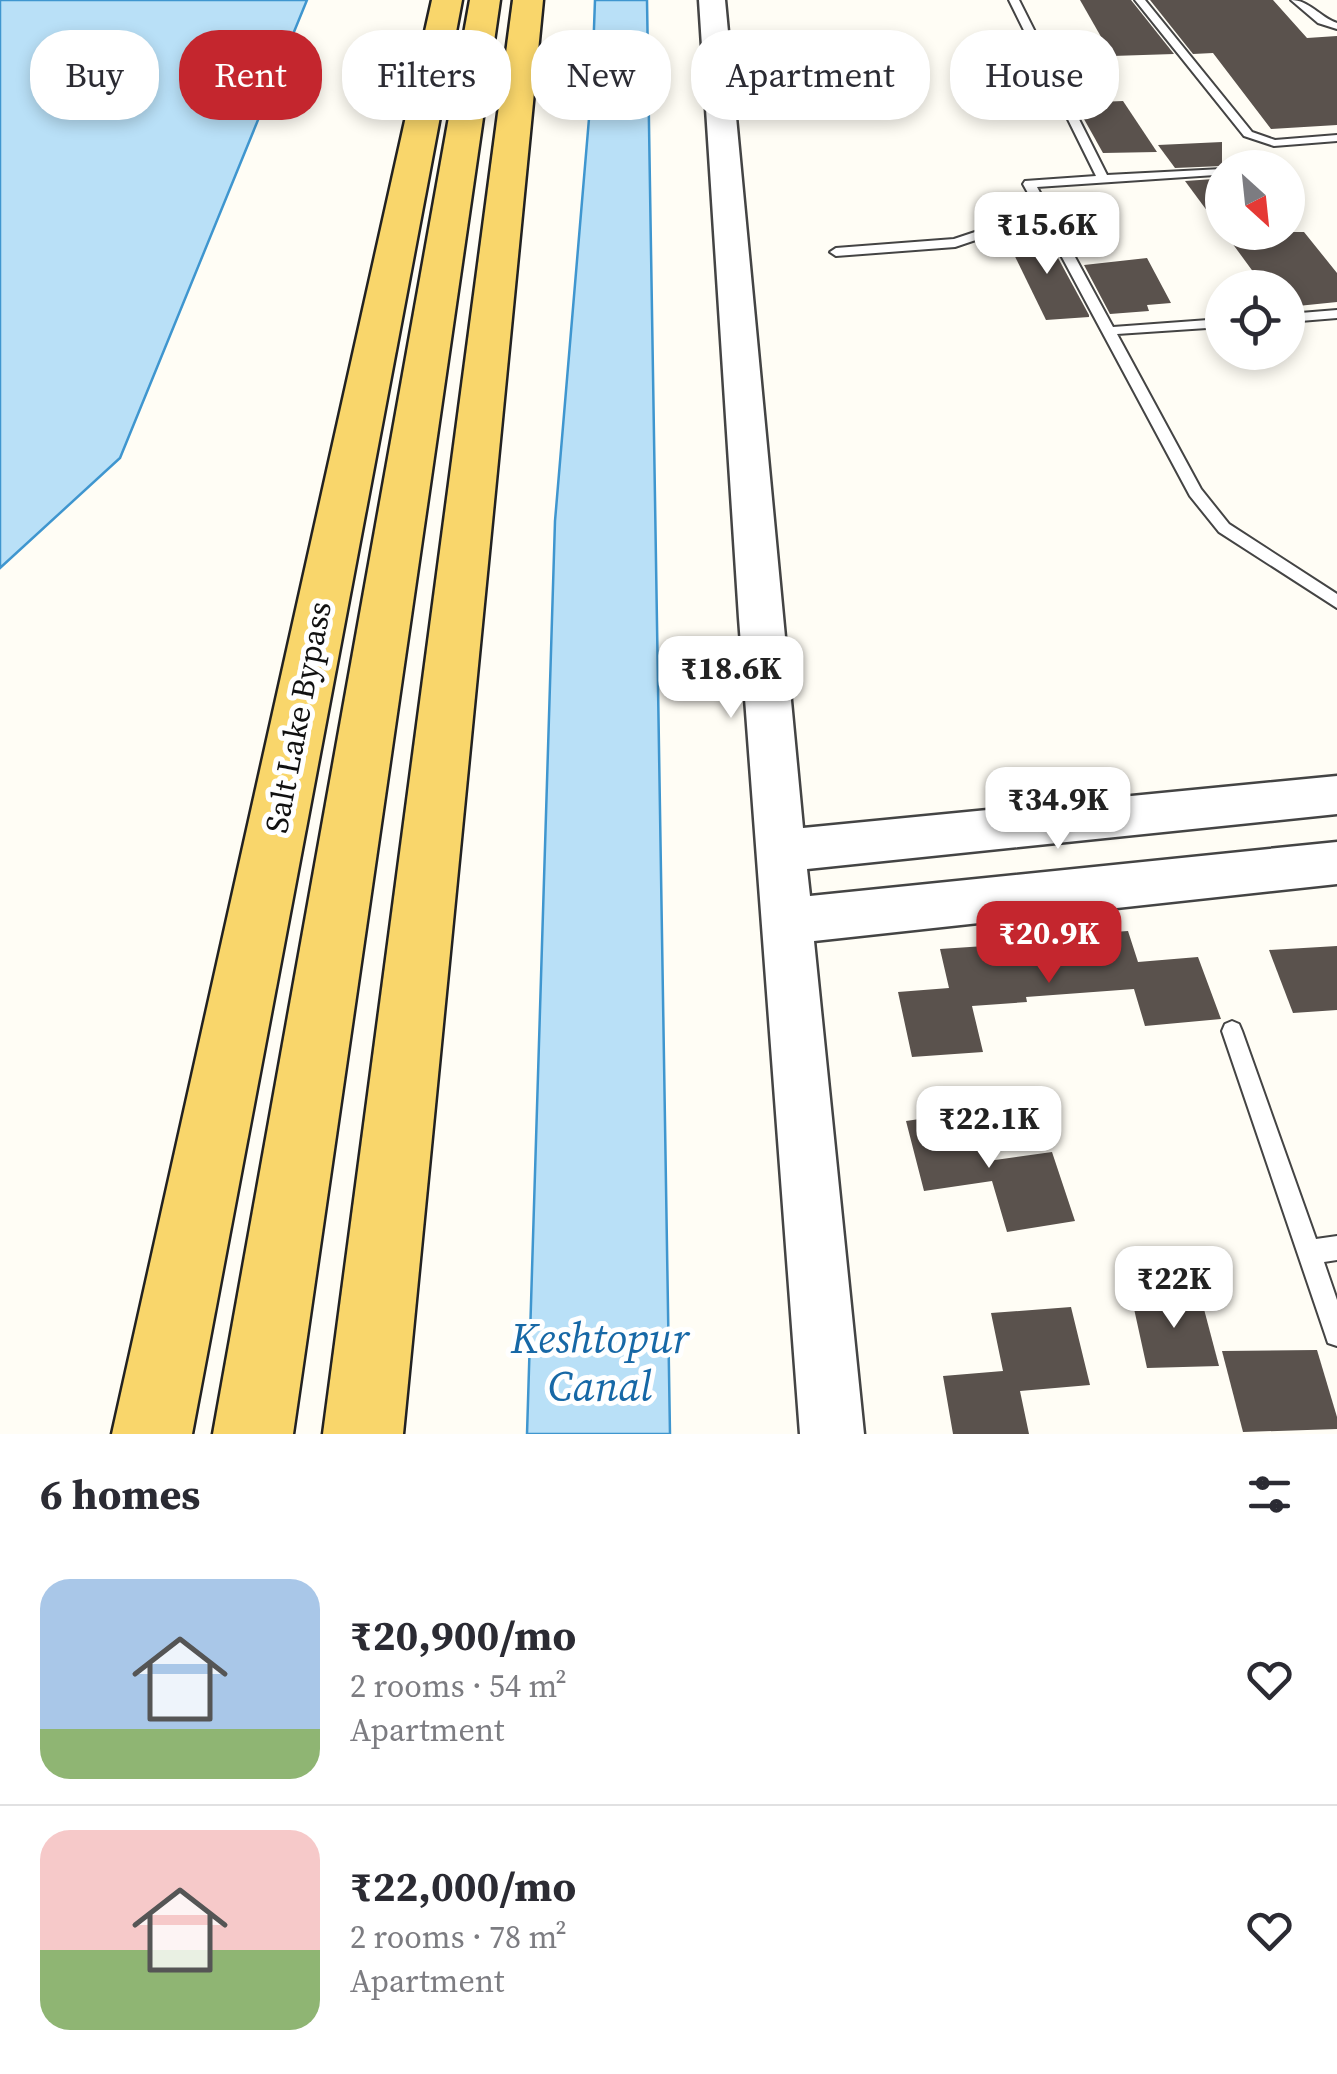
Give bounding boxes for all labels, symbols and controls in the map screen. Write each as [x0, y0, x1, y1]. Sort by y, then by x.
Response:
chip: Buy [30, 30, 159, 120]
chip: Rent [179, 30, 322, 120]
chip: Filters [342, 30, 511, 120]
chip: New [531, 30, 671, 120]
chip: Apartment [691, 30, 930, 120]
chip: House [950, 30, 1119, 120]
north arrow [1205, 150, 1305, 250]
map controls [1205, 150, 1305, 370]
pin: ₹15.6K [966, 192, 1128, 277]
text: ₹15.6K [996, 202, 1098, 246]
button: locate [1205, 270, 1305, 370]
street label: Salt Lake Bypass [254, 597, 342, 837]
pin: ₹18.6K [650, 636, 812, 721]
text: ₹18.6K [680, 646, 782, 690]
pin: ₹34.9K [977, 767, 1139, 852]
text: ₹34.9K [1007, 777, 1109, 821]
pin: ₹20.9K [968, 901, 1130, 986]
text: ₹20.9K [998, 911, 1100, 955]
pin: ₹22.1K [908, 1086, 1070, 1171]
text: ₹22.1K [938, 1096, 1040, 1140]
pin: ₹22K [1115, 1246, 1233, 1331]
text: ₹22K [1137, 1256, 1211, 1300]
water label: Keshtopur Canal [510, 1309, 690, 1415]
text: 6 homes [40, 1465, 200, 1523]
icon: filters [1242, 1467, 1297, 1522]
text: ₹20,900/mo [350, 1606, 576, 1664]
icon: home [120, 1619, 240, 1739]
icon: heart [1242, 1652, 1297, 1707]
text: 2 rooms · 54 m² [350, 1664, 567, 1708]
text: Apartment [350, 1708, 504, 1752]
text: ₹22,000/mo [350, 1857, 576, 1915]
icon: home [120, 1870, 240, 1990]
icon: heart [1242, 1903, 1297, 1958]
text: 2 rooms · 78 m² [350, 1915, 567, 1959]
text: Apartment [350, 1959, 504, 2003]

